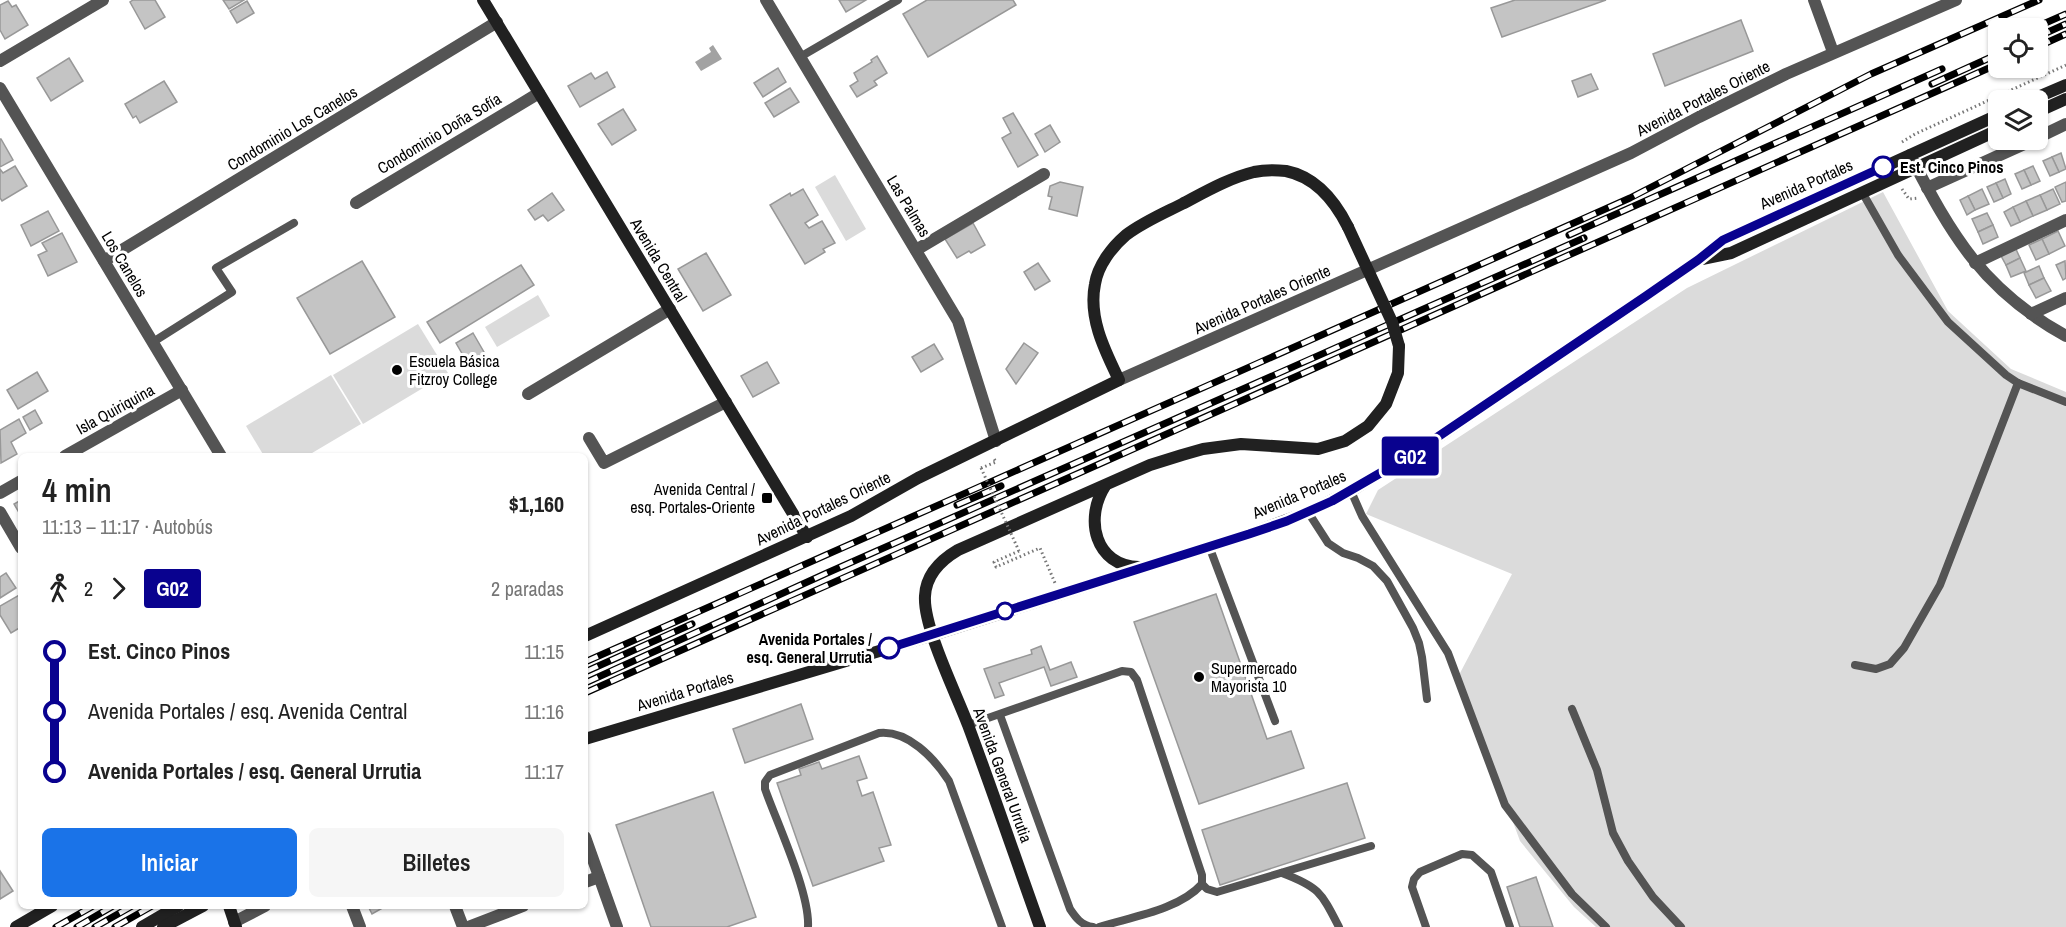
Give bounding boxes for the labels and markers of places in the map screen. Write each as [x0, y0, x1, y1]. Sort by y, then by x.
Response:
marker: Est. Cinco Pinos [1872, 156, 1894, 178]
place label: Est. Cinco Pinos [1900, 156, 2004, 178]
place label: Escuela Básica Fitzroy College [409, 350, 500, 390]
marker: Escuela Básica Fitzroy College [390, 363, 404, 377]
place label: Avenida Central / esq. Portales-Oriente [630, 478, 755, 518]
marker: Avenida Central / esq. Portales-Oriente [760, 491, 774, 505]
unlabelled marker [996, 602, 1014, 620]
place label: Avenida Portales / esq. General Urrutia [747, 628, 873, 668]
marker: Avenida Portales / esq. General Urrutia [878, 637, 900, 659]
place label: Supermercado Mayorista 10 [1211, 657, 1297, 697]
marker: Supermercado Mayorista 10 [1192, 670, 1206, 684]

